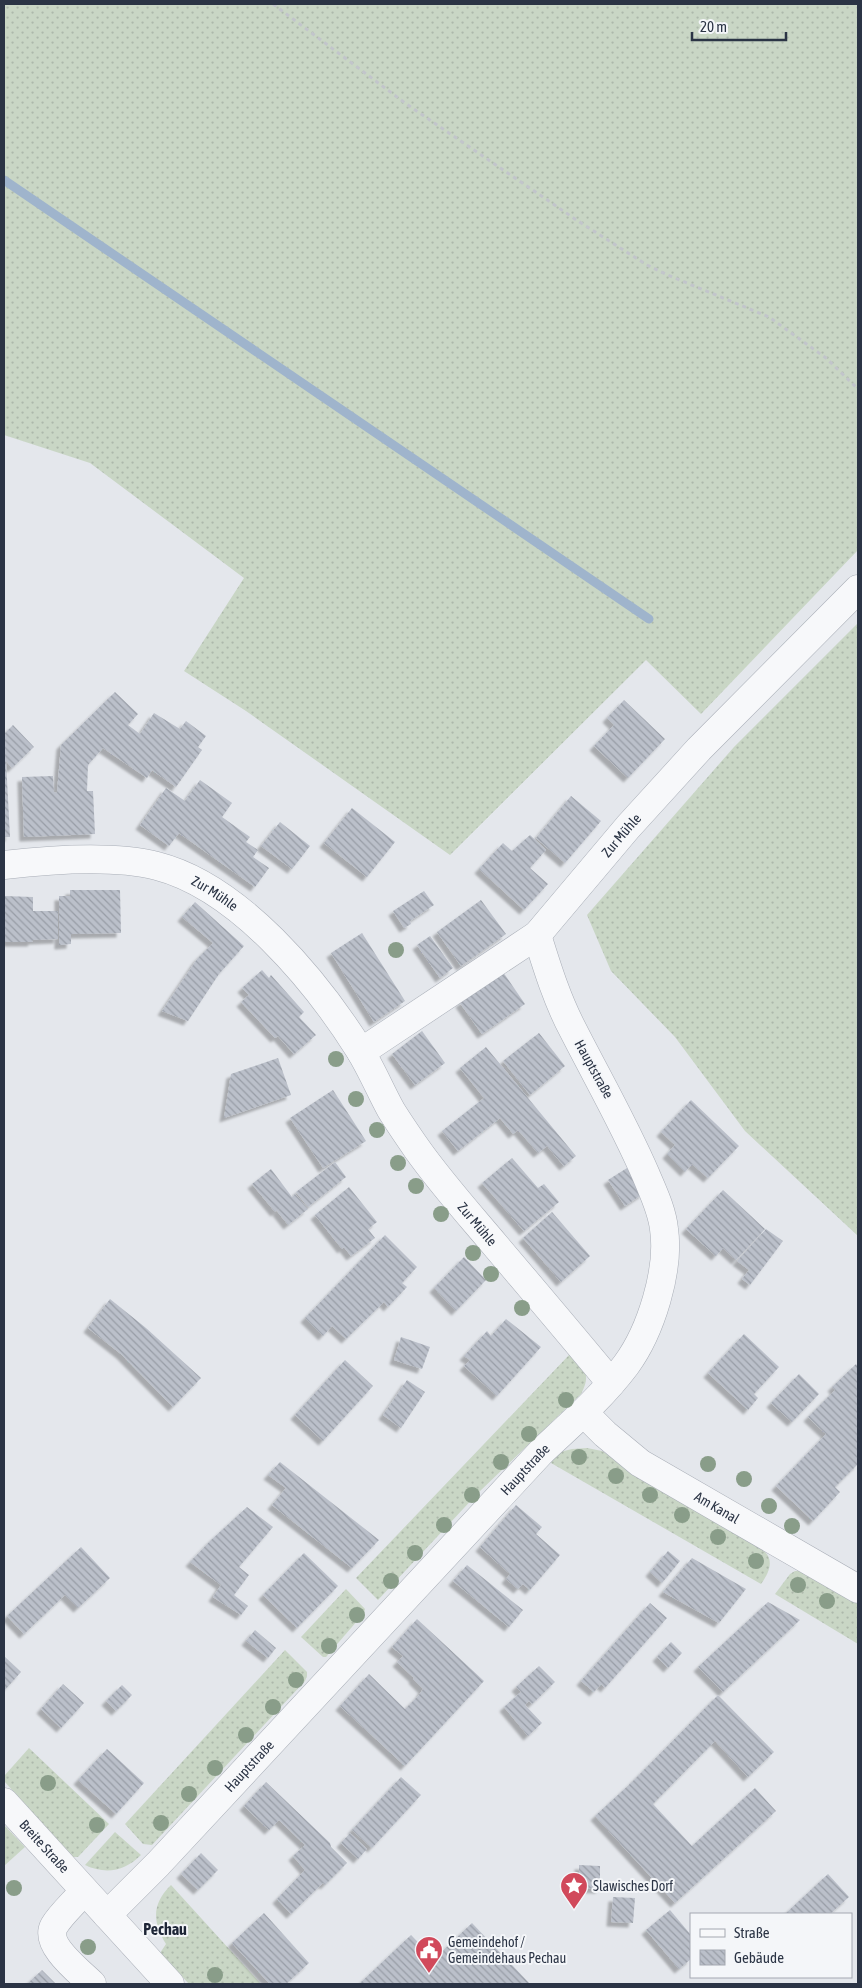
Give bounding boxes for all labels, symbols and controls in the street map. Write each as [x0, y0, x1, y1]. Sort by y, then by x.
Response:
scale bar [692, 10, 786, 42]
text: 20 m [700, 18, 727, 35]
street label: Zur Mühle [598, 810, 644, 860]
street label: Zur Mühle [189, 873, 241, 914]
street label: Hauptstraße [571, 1037, 617, 1101]
street label: Zur Mühle [454, 1199, 500, 1249]
street label: Hauptstraße [497, 1440, 553, 1498]
street label: Am Kanal [692, 1488, 742, 1527]
street label: Hauptstraße [221, 1737, 277, 1795]
street label: Breite Straße [16, 1817, 73, 1876]
place icon: Slawisches Dorf [559, 1871, 589, 1910]
place label: Slawisches Dorf [593, 1878, 673, 1894]
legend [690, 1913, 852, 1978]
district label: Pechau [143, 1920, 187, 1938]
text: Straße [734, 1924, 770, 1941]
place label: Gemeindehof / Gemeindehaus Pechau [448, 1934, 566, 1966]
public building icon: Gemeindehof / Gemeindehaus Pechau [414, 1935, 444, 1974]
text: Gebäude [734, 1949, 784, 1966]

